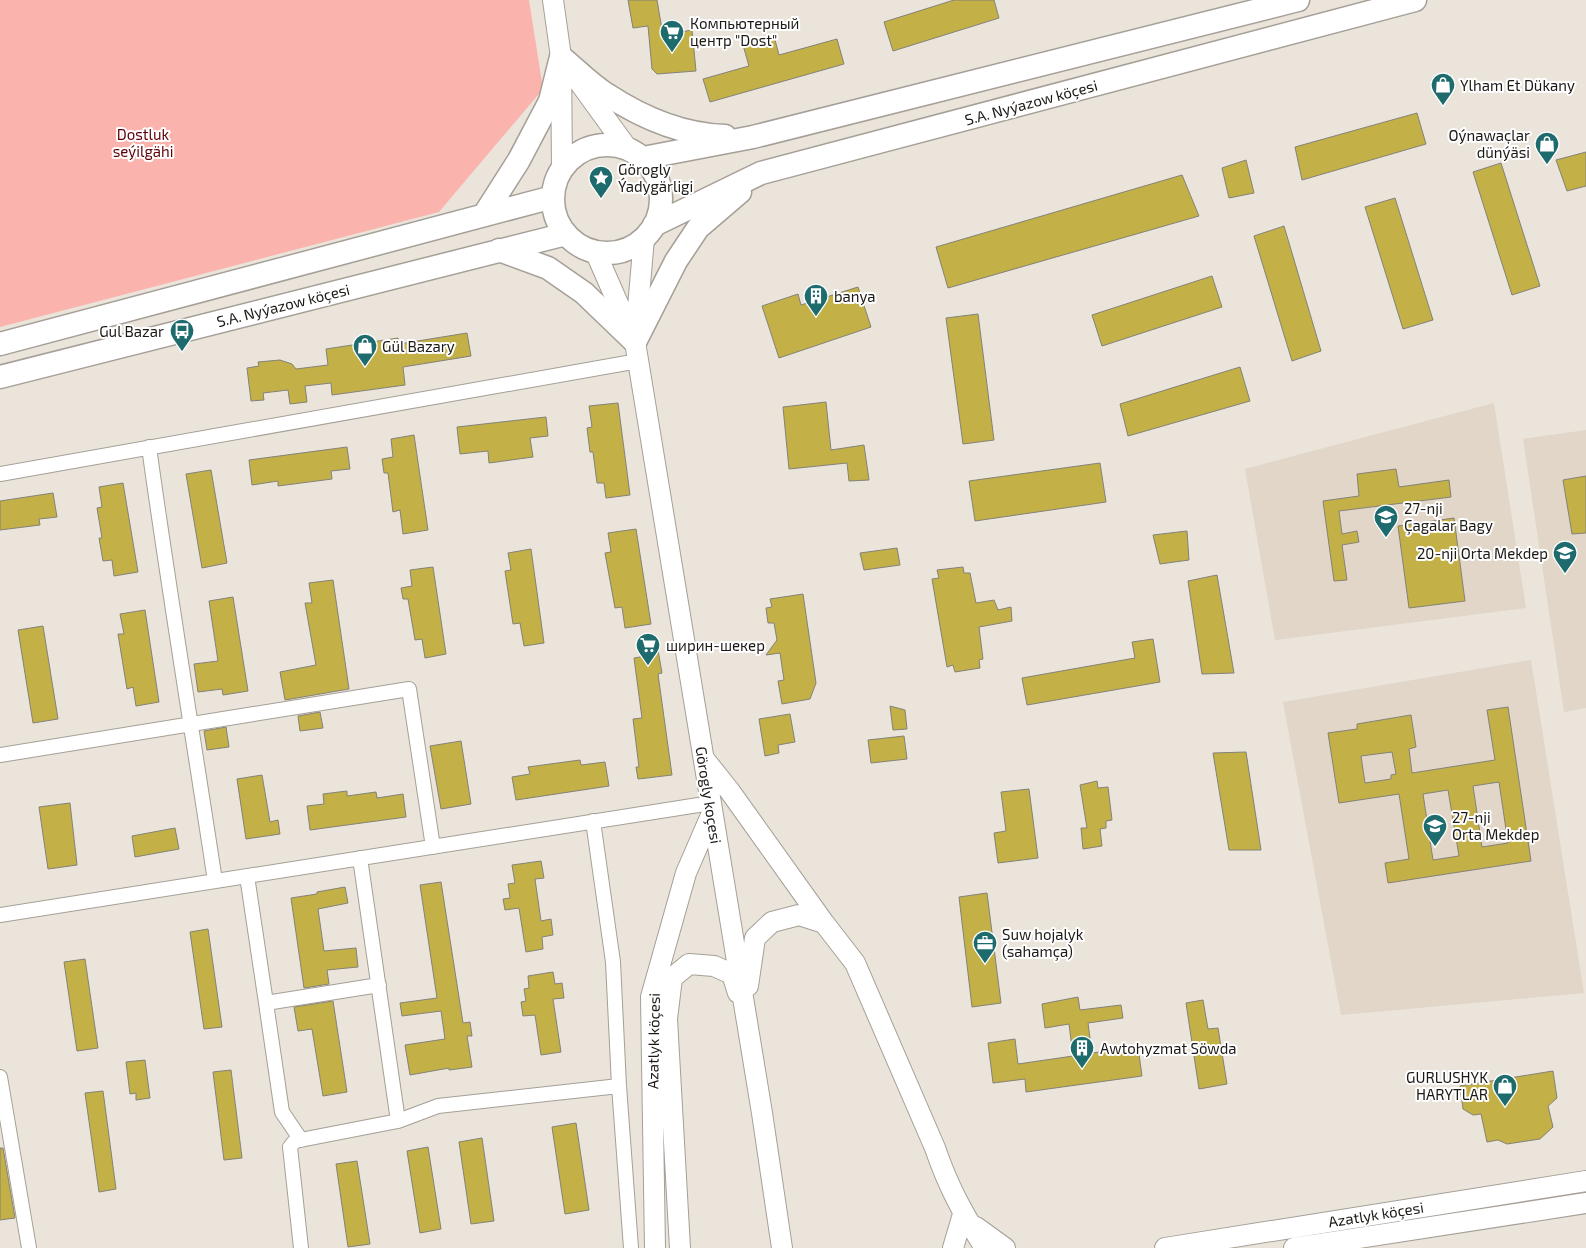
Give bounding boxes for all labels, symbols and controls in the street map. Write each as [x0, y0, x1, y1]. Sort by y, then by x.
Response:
place label: Компьютерный центр "Dost" [690, 14, 799, 49]
supermarket icon: Компьютерный центр "Dost" [659, 19, 685, 53]
shop icon: Ylham Et Dükany [1430, 72, 1456, 106]
street label: S.A. Nyýazow köçesi [963, 76, 1100, 129]
place label: Ylham Et Dükany [1460, 76, 1575, 94]
park label: Dostluk seýilgähi [113, 125, 173, 160]
place label: Oýnawaçlar dünýäsi [1449, 126, 1530, 161]
shop icon: Oýnawaçlar dünýäsi [1534, 131, 1560, 165]
place label: Görogly Ýadygärligi [618, 160, 693, 195]
place icon: Görogly Ýadygärligi [588, 165, 614, 199]
street label: S.A. Nyýazow köçesi [215, 280, 352, 331]
building icon: banya [803, 283, 829, 317]
place label: banya [834, 287, 876, 305]
bus stop icon: Gul Bazar [169, 318, 195, 352]
place label: Gul Bazar [99, 322, 164, 340]
shop icon: Gül Bazary [352, 333, 378, 367]
place label: Gül Bazary [382, 337, 455, 355]
place label: 27-nji Çagalar Bagy [1404, 499, 1493, 535]
school or university icon: 27-nji Çagalar Bagy [1373, 504, 1399, 538]
school or university icon: 20-nji Orta Mekdep [1552, 540, 1578, 574]
place label: 20-nji Orta Mekdep [1417, 544, 1548, 563]
supermarket icon: ширин-шекер [635, 632, 661, 666]
place label: ширин-шекер [666, 636, 765, 654]
street label: Görogly koçesi [691, 745, 726, 845]
place label: 27-nji Orta Mekdep [1452, 808, 1539, 843]
school or university icon: 27-nji Orta Mekdep [1422, 813, 1448, 847]
place label: Suw hojalyk (sahamça) [1002, 925, 1084, 961]
office icon: Suw hojalyk (sahamça) [972, 930, 998, 964]
street label: Azatlyk köçesi [643, 993, 664, 1089]
building icon: Awtohyzmat Söwda [1069, 1035, 1095, 1069]
place label: Awtohyzmat Söwda [1100, 1039, 1237, 1057]
place label: GURLUSHYK HARYTLAR [1406, 1068, 1488, 1103]
shop icon: GURLUSHYK HARYTLAR [1492, 1073, 1518, 1107]
street label: Azatlyk köçesi [1327, 1198, 1425, 1231]

